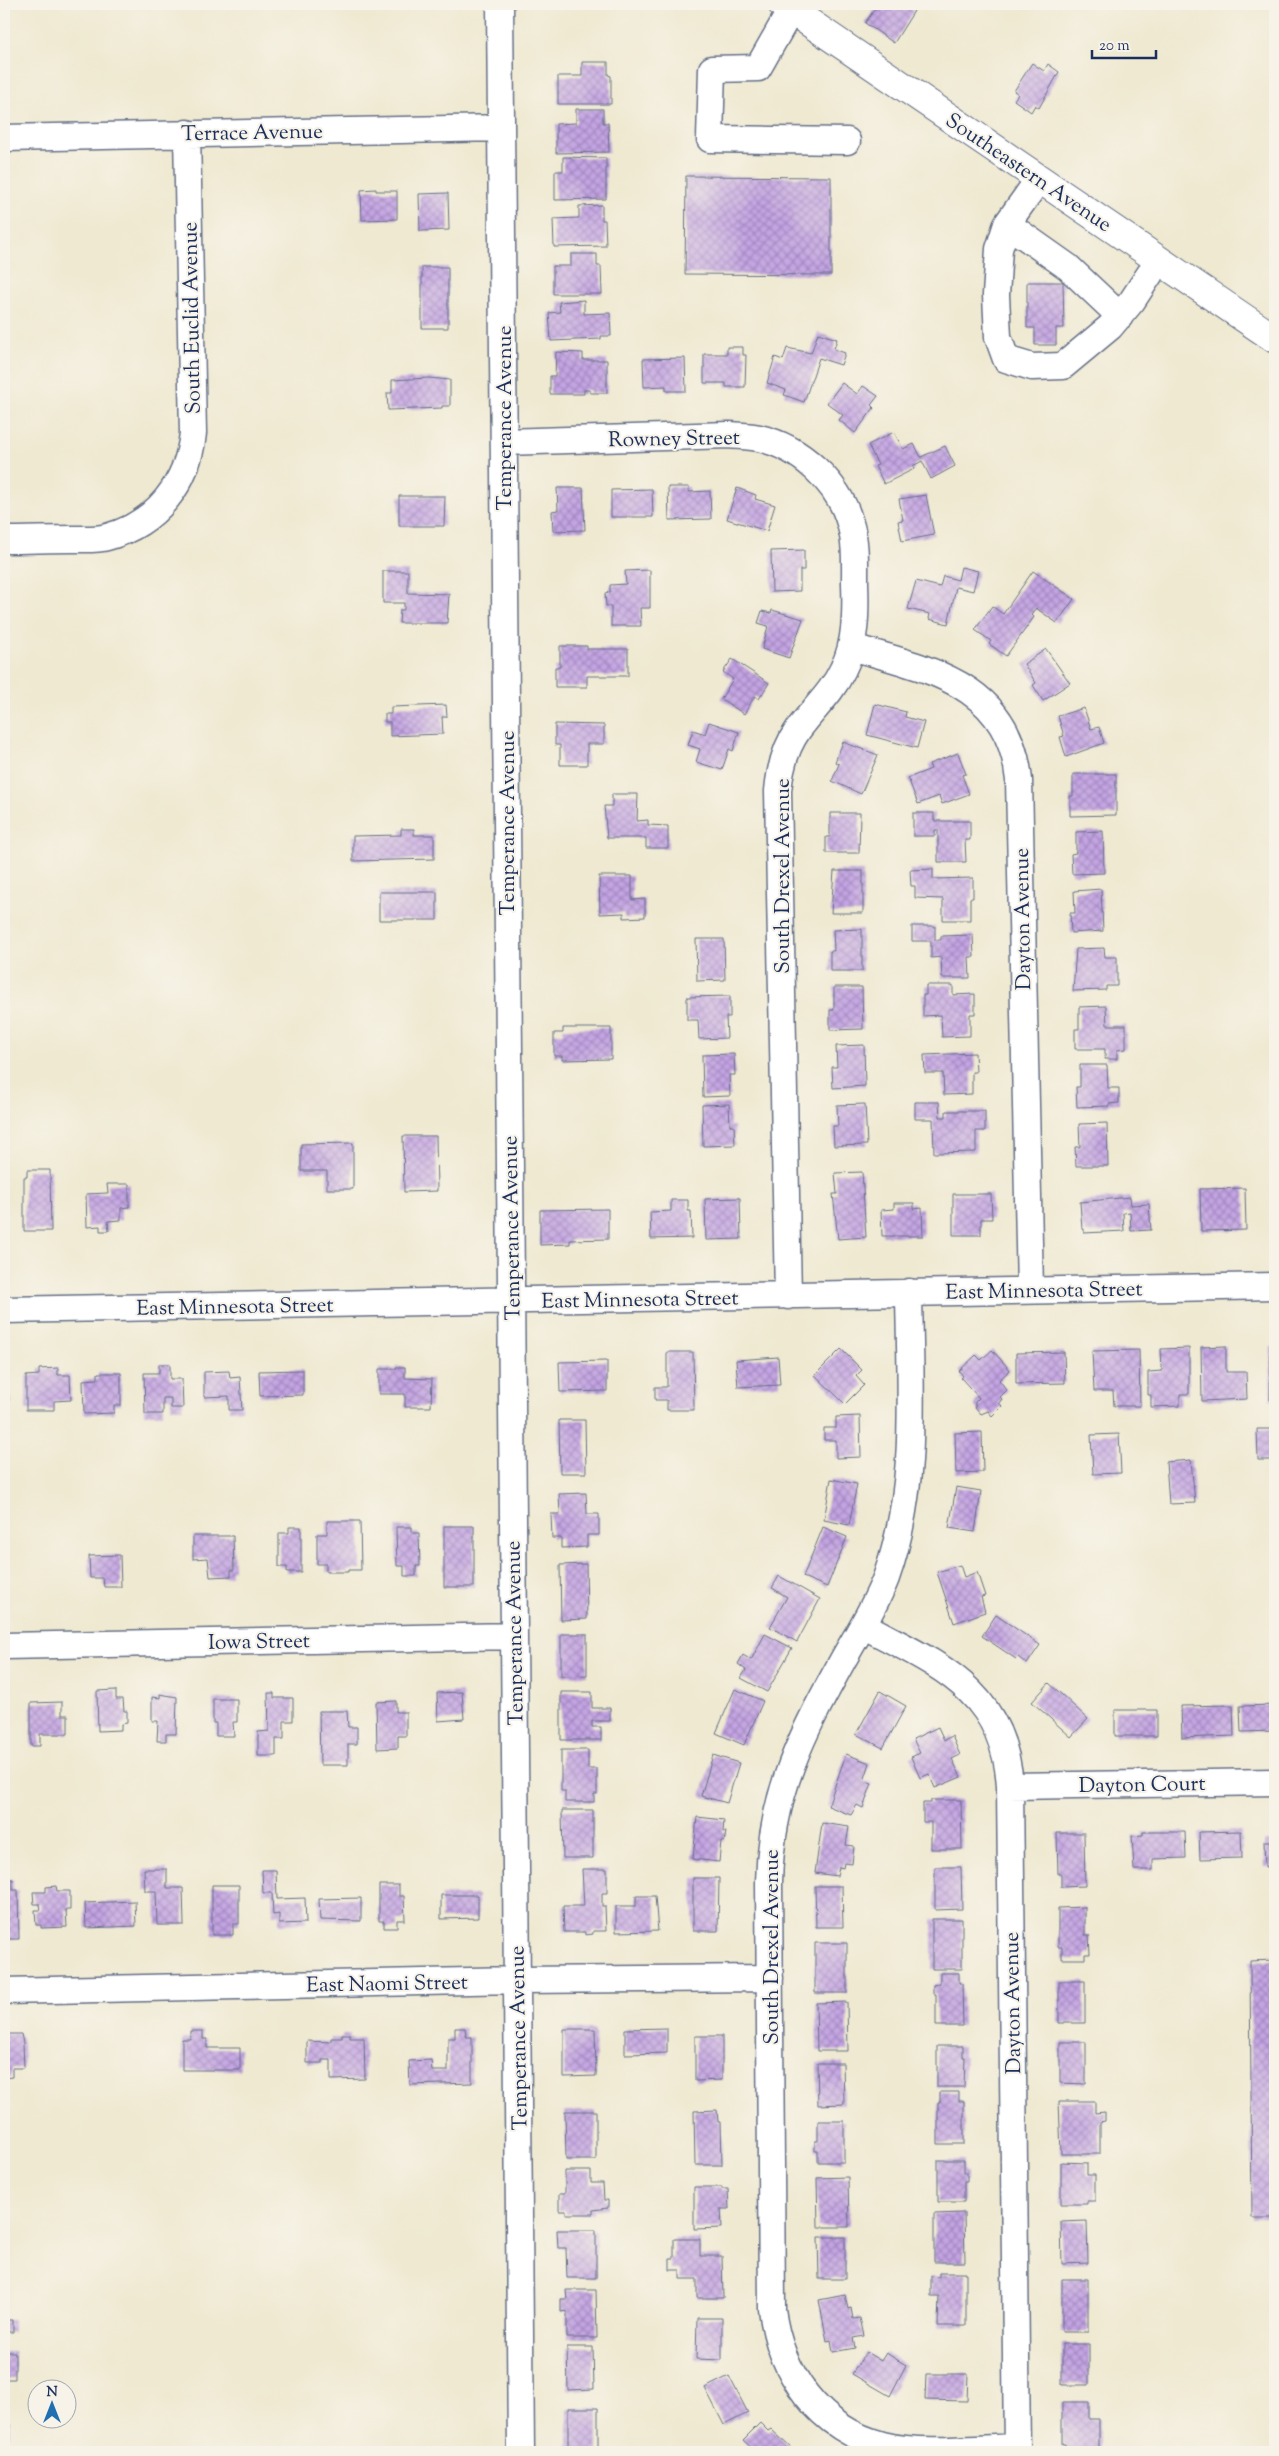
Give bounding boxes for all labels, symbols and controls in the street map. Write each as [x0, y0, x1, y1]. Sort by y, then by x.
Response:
scale bar [1092, 28, 1155, 60]
text: 20 m [1099, 36, 1130, 57]
street label: Southeastern Avenue [939, 107, 1117, 241]
street label: Terrace Avenue [181, 118, 323, 150]
street label: South Euclid Avenue [176, 221, 210, 414]
street label: Temperance Avenue [491, 326, 521, 510]
street label: Rowney Street [608, 424, 740, 456]
street label: Temperance Avenue [494, 731, 524, 915]
street label: South Drexel Avenue [769, 778, 799, 974]
street label: Dayton Avenue [1008, 848, 1040, 990]
street label: Temperance Avenue [496, 1135, 530, 1321]
street label: East Minnesota Street [945, 1275, 1143, 1309]
street label: East Minnesota Street [541, 1284, 739, 1318]
street label: East Minnesota Street [136, 1291, 334, 1325]
street label: Temperance Avenue [499, 1540, 533, 1726]
street label: Iowa Street [208, 1627, 310, 1659]
street label: Dayton Court [1078, 1770, 1206, 1802]
street label: South Drexel Avenue [758, 1849, 788, 2045]
street label: Dayton Avenue [998, 1932, 1030, 2074]
street label: Temperance Avenue [503, 1945, 537, 2131]
street label: East Naomi Street [306, 1969, 468, 2001]
north arrow [28, 2378, 78, 2428]
text: N [46, 2383, 58, 2403]

